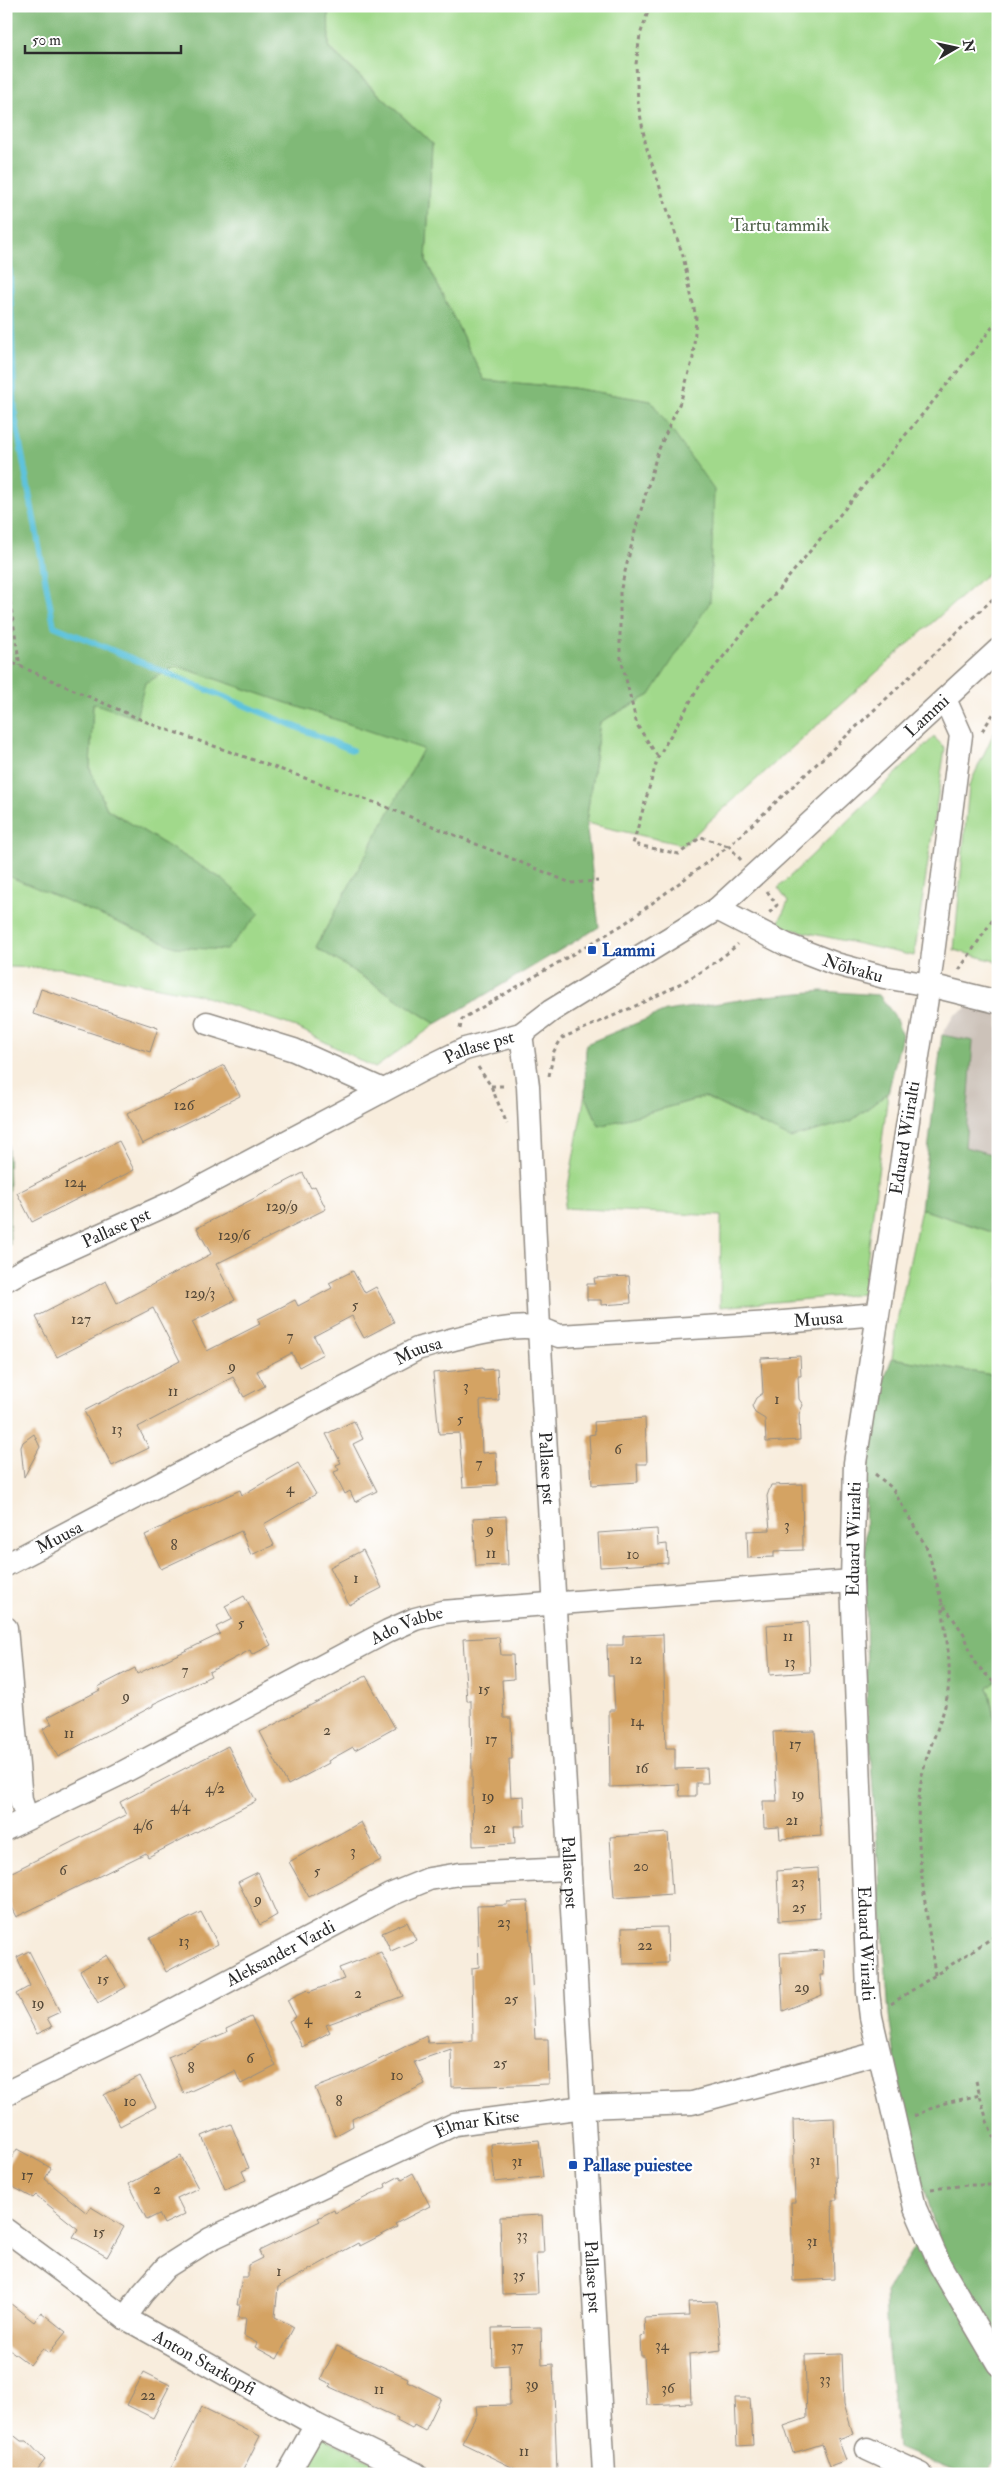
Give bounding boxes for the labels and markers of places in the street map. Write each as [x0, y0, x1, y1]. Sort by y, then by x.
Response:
place label: Lammi [602, 939, 655, 962]
marker: Lammi [586, 944, 598, 956]
place label: Pallase puiestee [583, 2154, 693, 2177]
marker: Pallase puiestee [567, 2159, 579, 2171]

